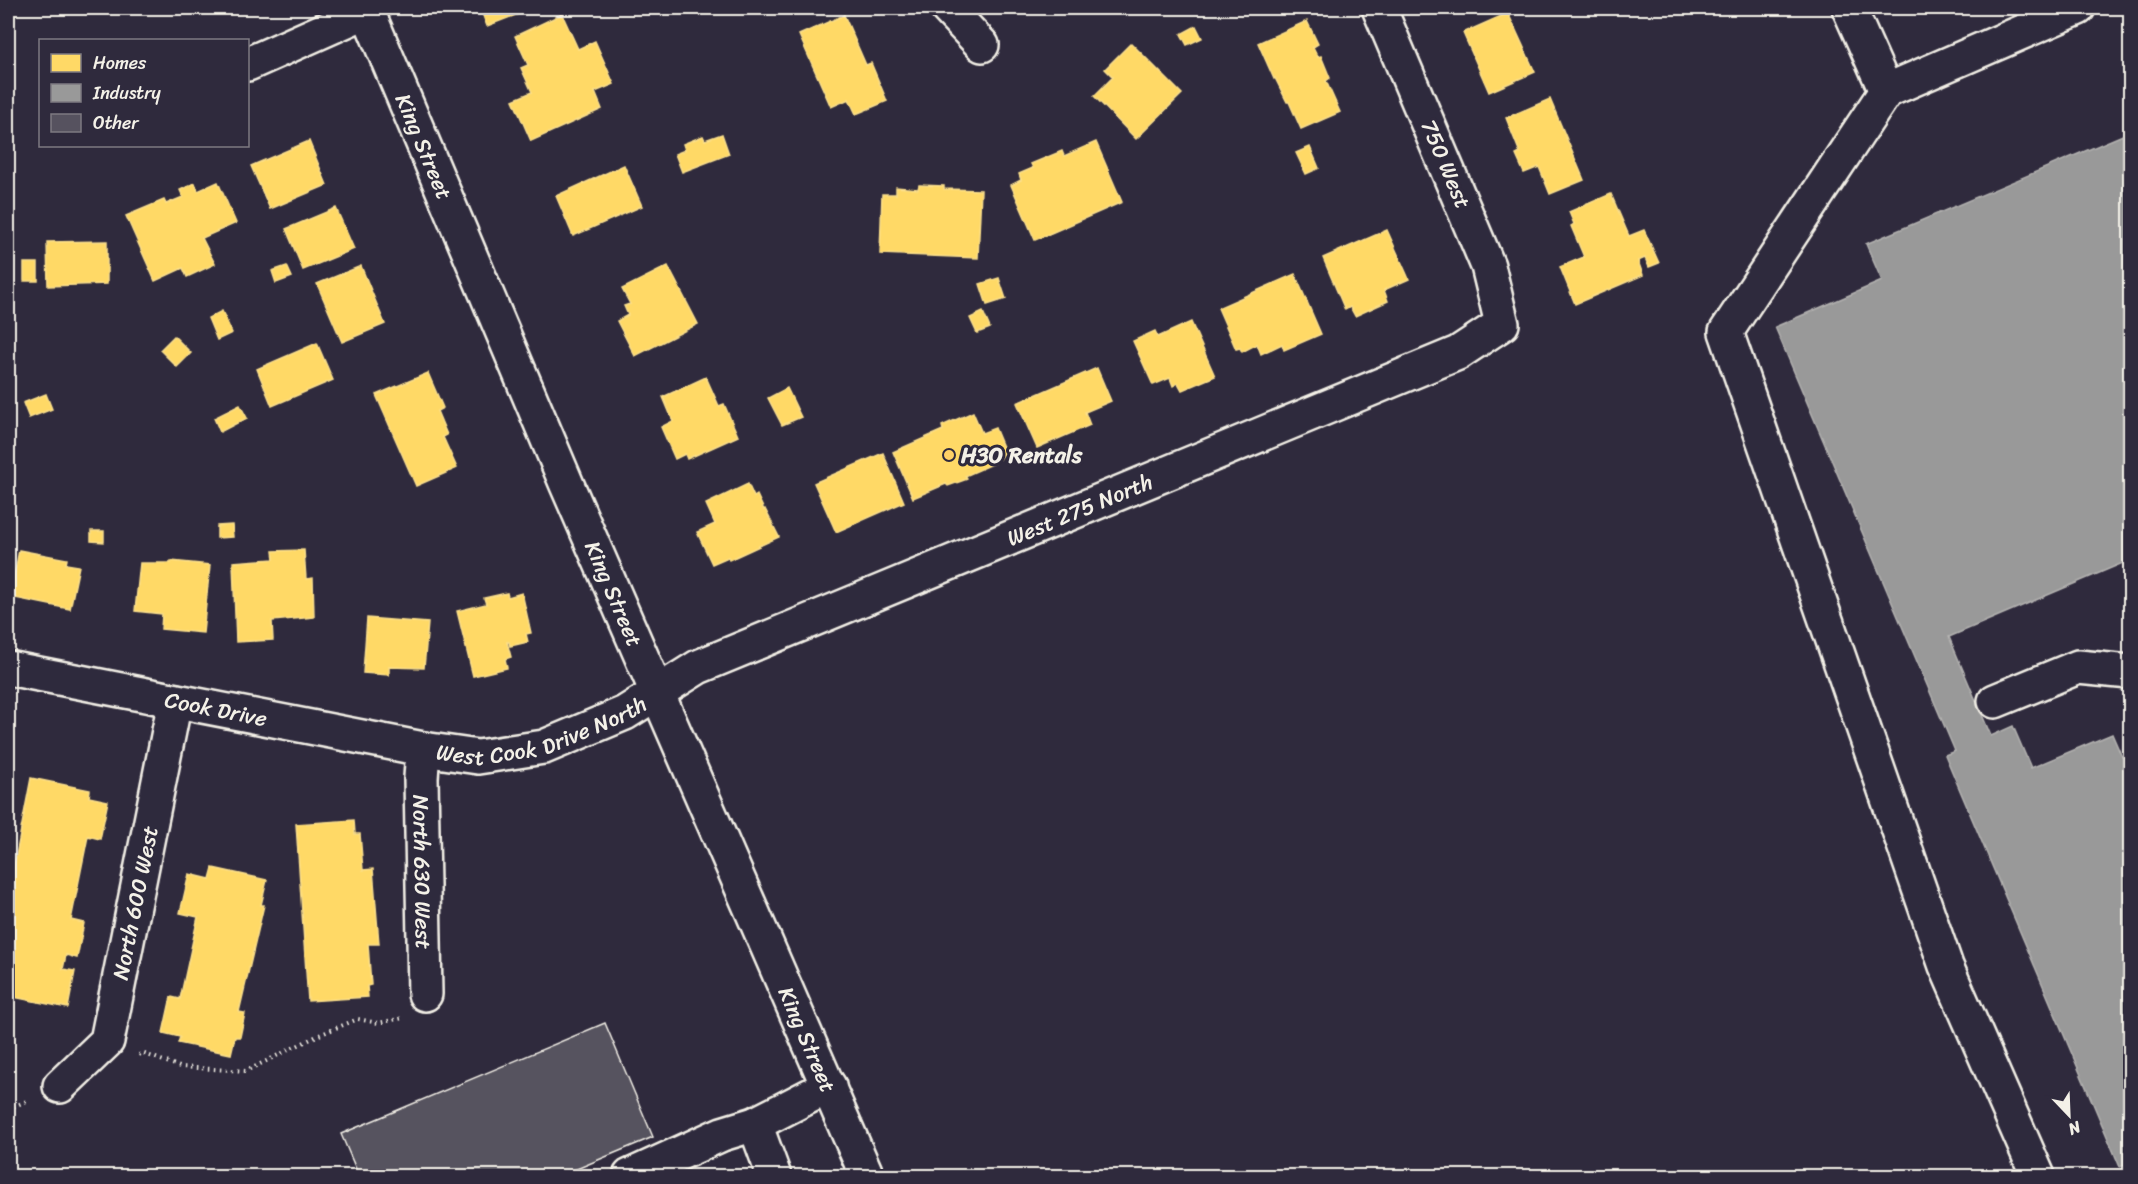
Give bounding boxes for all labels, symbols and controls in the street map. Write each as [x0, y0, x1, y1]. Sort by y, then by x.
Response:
legend [39, 39, 249, 147]
text: Homes [93, 47, 147, 79]
text: Industry [92, 77, 162, 109]
street label: King Street [384, 87, 464, 206]
text: Other [93, 107, 140, 139]
street label: 750 West [1410, 113, 1482, 215]
place label: H3O Rentals [960, 436, 1083, 475]
marker: H3O Rentals [942, 448, 956, 462]
street label: West 275 North [1000, 462, 1158, 557]
street label: King Street [574, 534, 655, 653]
street label: Cook Drive [162, 680, 271, 738]
street label: West Cook Drive North [434, 685, 654, 777]
street label: North 630 West [402, 794, 444, 950]
street label: North 600 West [100, 822, 169, 983]
street label: King Street [767, 980, 848, 1099]
north arrow [2039, 1085, 2099, 1145]
text: N [2063, 1112, 2086, 1144]

